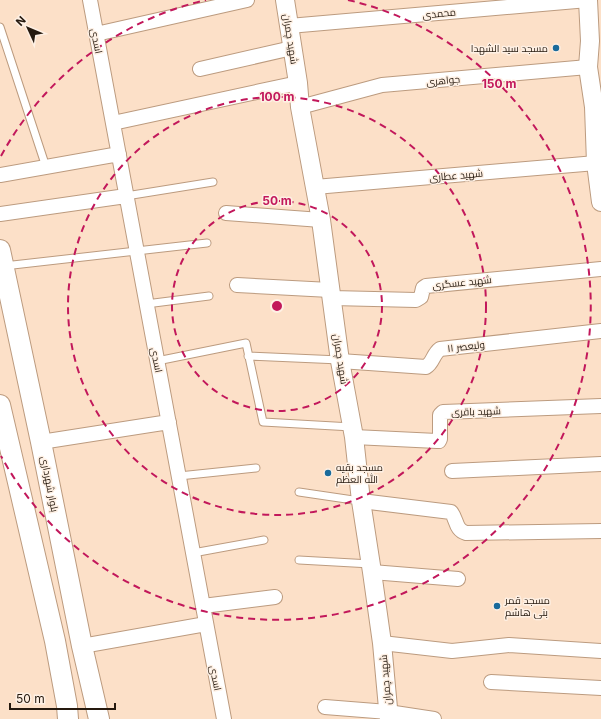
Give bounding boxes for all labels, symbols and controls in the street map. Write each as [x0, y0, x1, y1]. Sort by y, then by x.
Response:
street label: محمدی [422, 6, 456, 21]
north arrow [8, 8, 48, 48]
text: N [13, 13, 29, 29]
street label: شهید چمران [280, 13, 301, 65]
street label: اسدی [88, 27, 105, 55]
place label: مسجد سید الشهدا [471, 42, 548, 55]
marker: مسجد سید الشهدا [551, 43, 561, 53]
street label: جواهری [426, 73, 461, 88]
text: 150 m [482, 76, 516, 91]
text: 100 m [259, 89, 295, 104]
street label: شهید عطاری [429, 167, 483, 184]
text: 50 m [262, 193, 292, 208]
street label: شهید عسگری [432, 273, 492, 292]
centre of rings [270, 299, 284, 313]
street label: شهید چمران [330, 333, 351, 385]
street label: ولیعصر ۱۱ [447, 338, 485, 354]
street label: اسدی [148, 346, 165, 374]
street label: شهید باقری [451, 404, 501, 419]
street label: بلوار شهرداری [38, 455, 61, 513]
place label: مسجد بقیه الله العظم [336, 461, 383, 487]
marker: مسجد بقیه الله العظم [323, 468, 333, 478]
place label: مسجد قمر بنی هاشم [504, 594, 550, 620]
marker: مسجد قمر بنی هاشم [492, 601, 502, 611]
street label: شهید چمران [377, 654, 394, 706]
street label: اسدی [207, 664, 224, 692]
scale bar [10, 685, 115, 711]
text: 50 m [16, 691, 45, 706]

